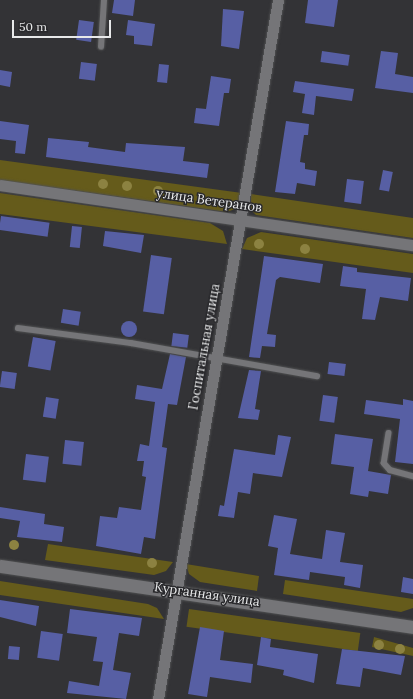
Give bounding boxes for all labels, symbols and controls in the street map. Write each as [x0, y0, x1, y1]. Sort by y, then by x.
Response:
scale bar [14, 12, 113, 38]
text: 50 m [19, 19, 47, 34]
street label: улица Ветеранов [155, 186, 263, 216]
street label: Госпитальная улица [186, 283, 224, 411]
street label: Курганная улица [153, 580, 261, 610]

